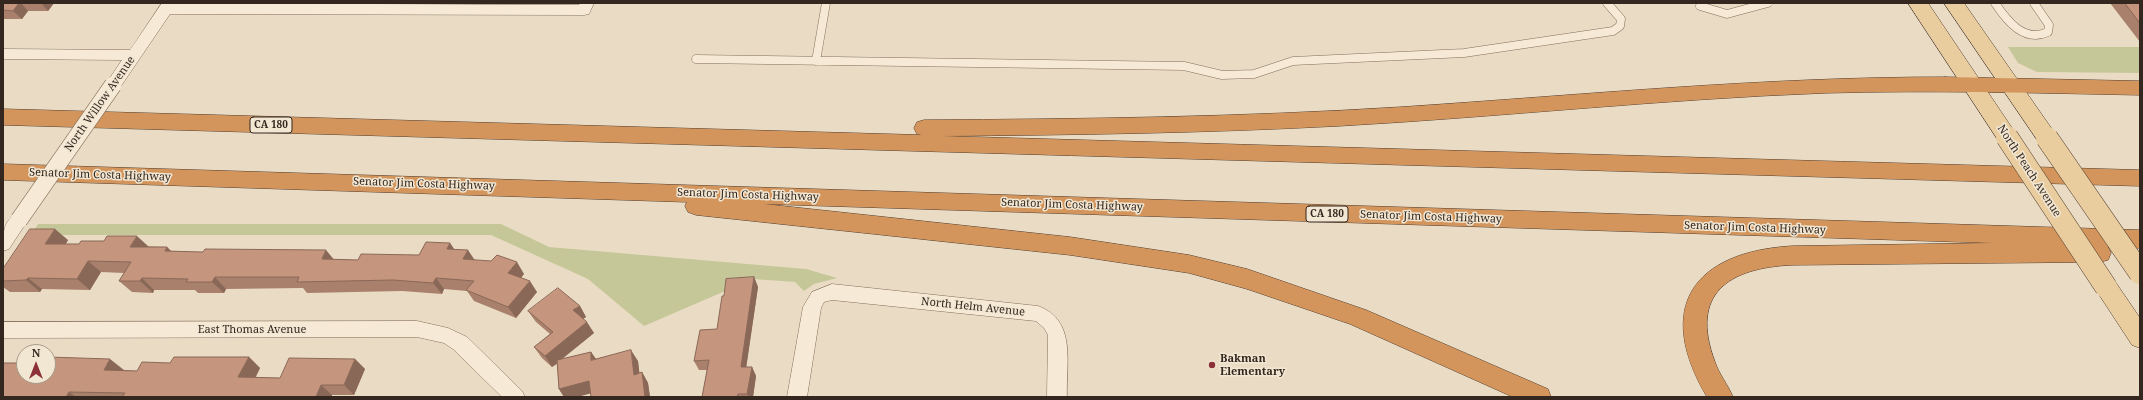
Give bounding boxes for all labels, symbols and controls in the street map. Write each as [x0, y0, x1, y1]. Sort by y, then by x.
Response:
street label: North Willow Avenue [62, 54, 138, 154]
road number: CA 180 [250, 117, 292, 133]
street label: North Peach Avenue [1994, 123, 2064, 219]
street label: Senator Jim Costa Highway [29, 166, 171, 184]
street label: Senator Jim Costa Highway [353, 175, 495, 193]
street label: Senator Jim Costa Highway [677, 186, 819, 204]
street label: Senator Jim Costa Highway [1001, 196, 1143, 214]
road number: CA 180 [1306, 206, 1348, 222]
street label: Senator Jim Costa Highway [1360, 208, 1502, 226]
street label: Senator Jim Costa Highway [1684, 219, 1826, 237]
street label: North Helm Avenue [920, 295, 1026, 319]
street label: East Thomas Avenue [198, 323, 306, 337]
north arrow [16, 344, 56, 384]
text: N [32, 345, 40, 360]
place label: Bakman Elementary [1220, 352, 1285, 378]
marker: Bakman Elementary [1207, 360, 1217, 370]

